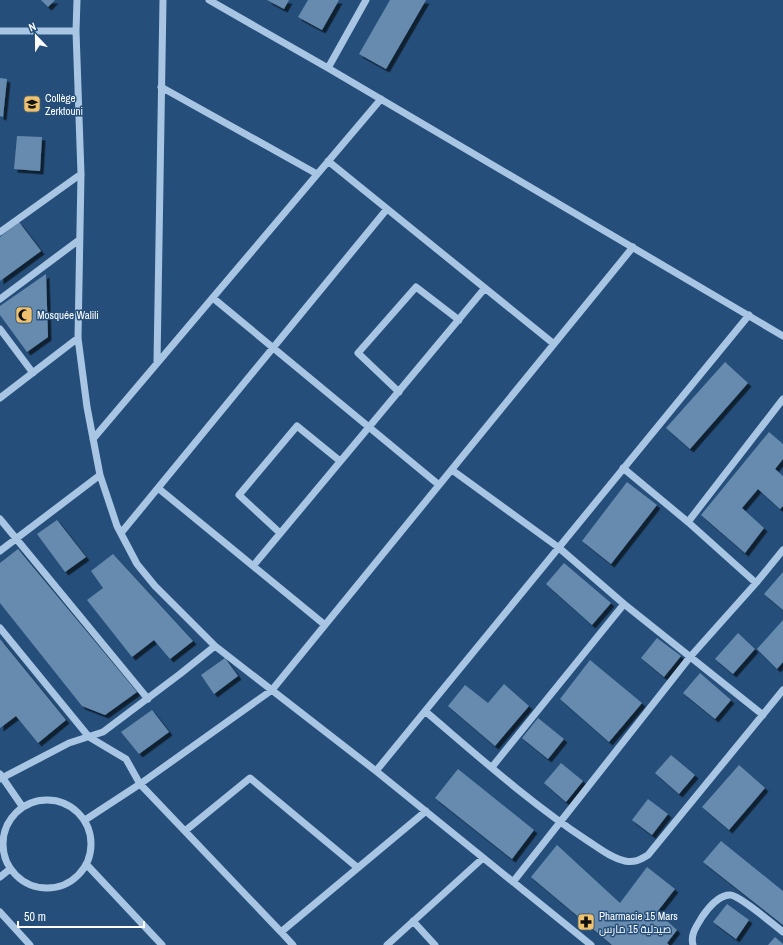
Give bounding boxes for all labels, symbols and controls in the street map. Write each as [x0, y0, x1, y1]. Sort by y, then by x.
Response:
north arrow [16, 16, 56, 56]
text: N [27, 19, 38, 34]
place label: Collège Zerktouni [45, 91, 83, 118]
school or university icon: Collège Zerktouni [22, 94, 42, 114]
mosque icon: Mosquée Walili [14, 305, 34, 325]
place label: Mosquée Walili [37, 308, 99, 322]
scale bar [18, 903, 144, 929]
text: 50 m [24, 909, 46, 925]
place label: Pharmacie 15 Mars صيدلية 15 مارس [599, 909, 678, 936]
pharmacy icon: Pharmacie 15 Mars صيدلية 15 مارس [576, 912, 596, 932]

